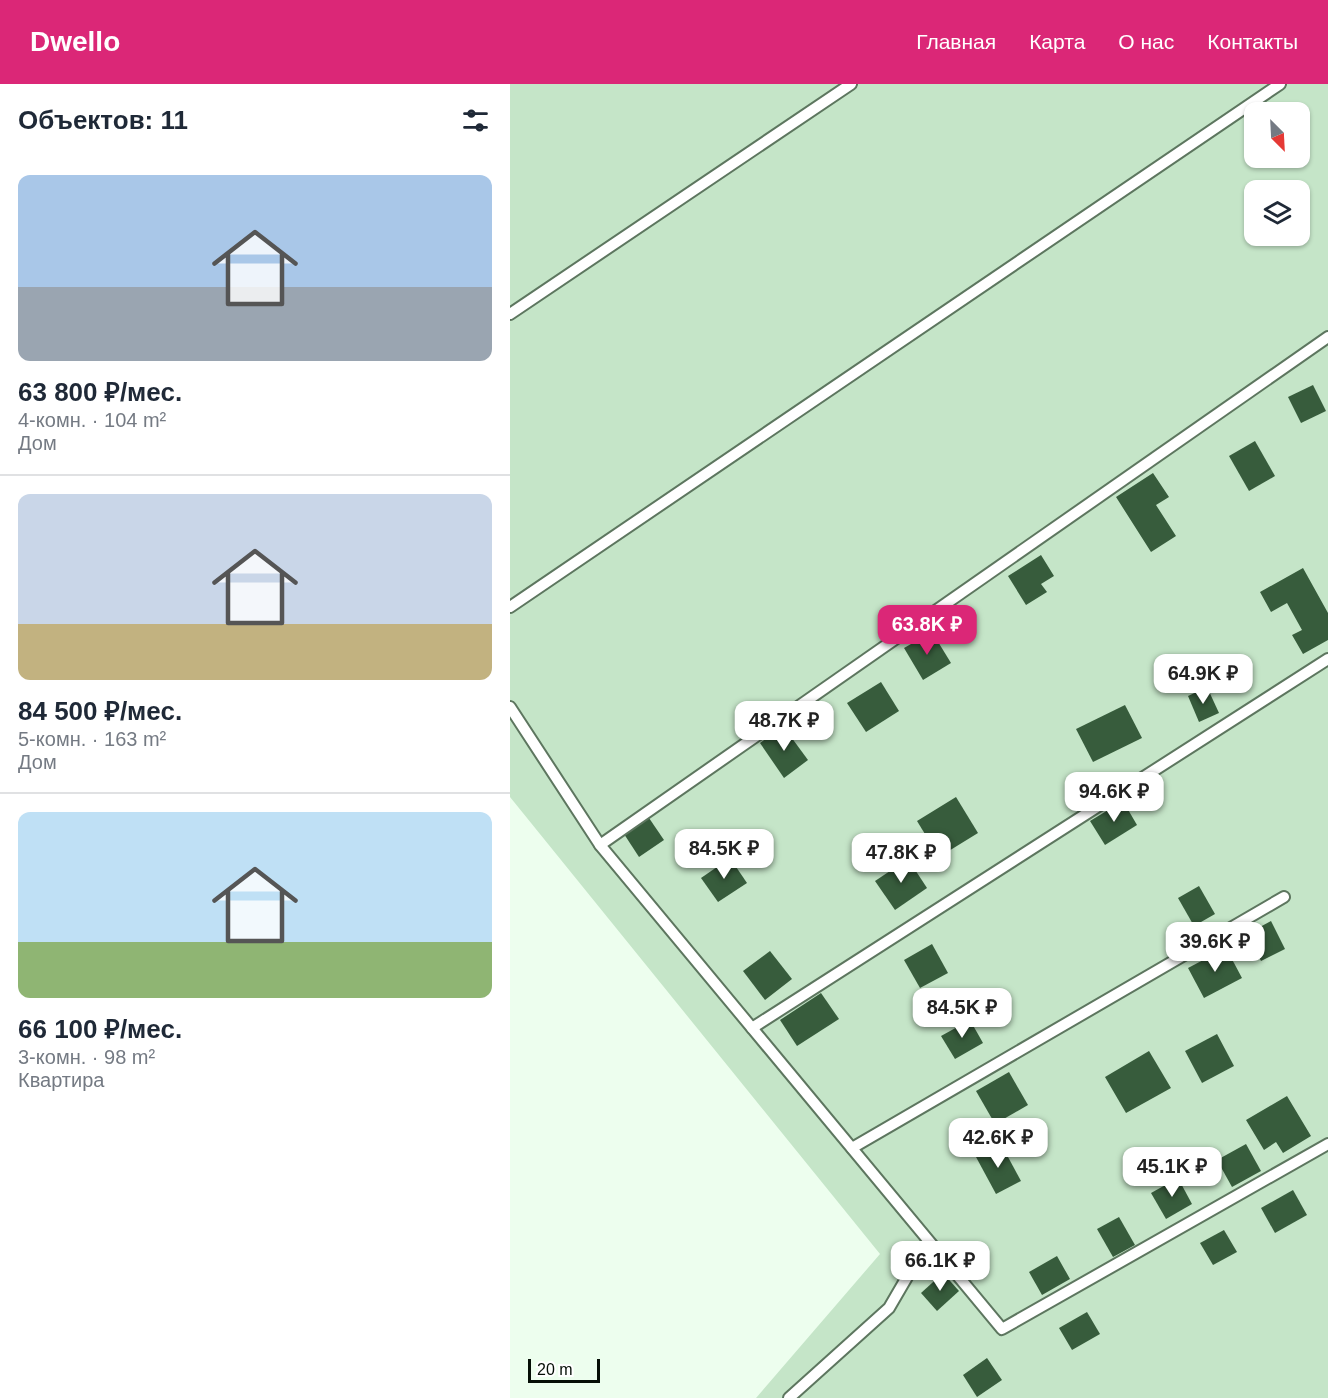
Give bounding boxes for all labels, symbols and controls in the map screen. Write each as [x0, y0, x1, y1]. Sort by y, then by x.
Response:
text: Dwello [30, 26, 120, 57]
text: Главная [916, 30, 996, 53]
text: Карта [1029, 30, 1085, 53]
text: О нас [1118, 30, 1174, 53]
text: Контакты [1207, 30, 1298, 53]
north arrow [1244, 102, 1310, 168]
map controls [1244, 102, 1310, 246]
icon: filters [459, 104, 492, 137]
text: Объектов: 11 [18, 105, 188, 135]
button: layers [1244, 180, 1310, 246]
icon: home [201, 214, 309, 322]
text: 63 800 ₽/мес. [18, 377, 182, 407]
text: 4-комн. · 104 m² [18, 409, 166, 431]
text: Дом [18, 432, 57, 454]
icon: home [201, 533, 309, 641]
pin: 63.8K ₽ [872, 605, 982, 656]
text: 63.8K ₽ [892, 613, 962, 635]
pin: 64.9K ₽ [1148, 654, 1258, 705]
text: 64.9K ₽ [1168, 662, 1238, 684]
text: 84 500 ₽/мес. [18, 696, 182, 726]
pin: 48.7K ₽ [729, 701, 839, 752]
text: 48.7K ₽ [749, 709, 819, 731]
text: 5-комн. · 163 m² [18, 728, 166, 750]
text: Дом [18, 751, 57, 773]
pin: 94.6K ₽ [1059, 772, 1169, 823]
text: 94.6K ₽ [1079, 780, 1149, 802]
pin: 84.5K ₽ [669, 829, 779, 880]
pin: 47.8K ₽ [846, 833, 956, 884]
text: 84.5K ₽ [689, 837, 759, 859]
text: 47.8K ₽ [866, 841, 936, 863]
icon: home [201, 851, 309, 959]
pin: 39.6K ₽ [1160, 922, 1270, 973]
text: 39.6K ₽ [1180, 930, 1250, 952]
pin: 84.5K ₽ [907, 988, 1017, 1039]
text: 84.5K ₽ [927, 996, 997, 1018]
text: 66 100 ₽/мес. [18, 1014, 182, 1044]
text: 3-комн. · 98 m² [18, 1046, 155, 1068]
text: Квартира [18, 1069, 104, 1091]
pin: 42.6K ₽ [943, 1118, 1053, 1169]
text: 42.6K ₽ [963, 1126, 1033, 1148]
pin: 45.1K ₽ [1117, 1147, 1227, 1198]
text: 45.1K ₽ [1137, 1155, 1207, 1177]
pin: 66.1K ₽ [885, 1241, 995, 1292]
text: 66.1K ₽ [905, 1249, 975, 1271]
scale bar [528, 1356, 600, 1384]
text: 20 m [537, 1361, 573, 1378]

